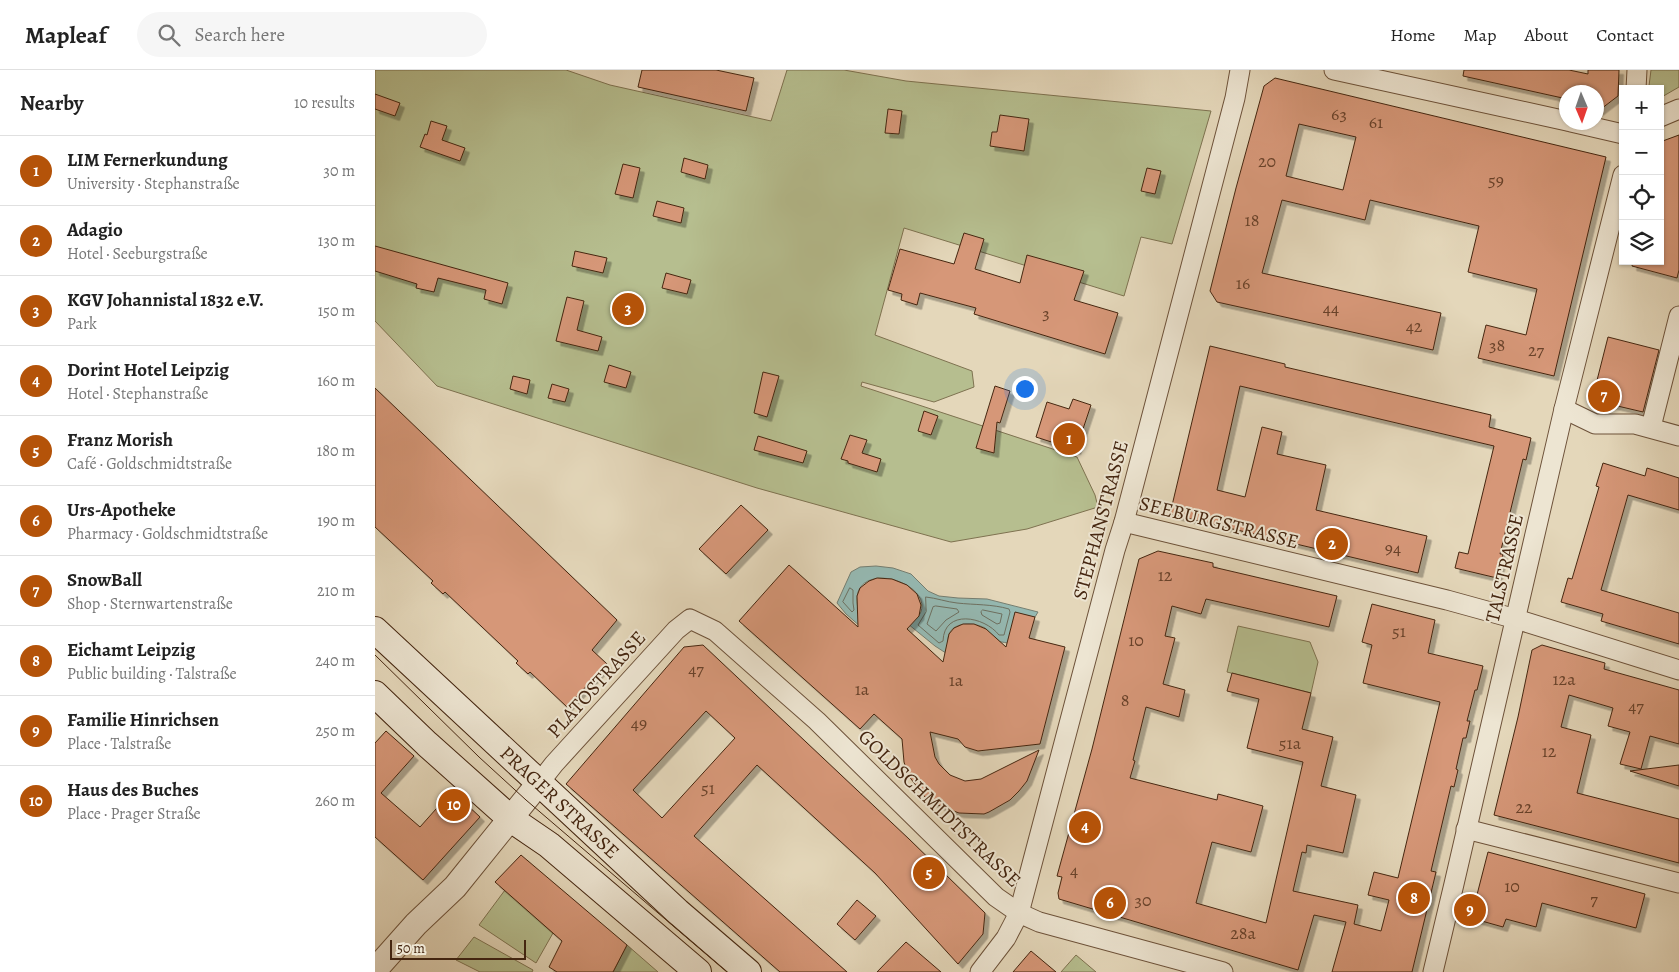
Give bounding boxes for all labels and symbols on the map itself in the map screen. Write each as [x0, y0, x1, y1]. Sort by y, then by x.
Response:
north arrow [1559, 85, 1604, 130]
house number: 63 [1331, 102, 1347, 126]
house number: 61 [1369, 110, 1383, 134]
house number: 20 [1258, 149, 1276, 173]
house number: 59 [1488, 168, 1504, 192]
house number: 18 [1245, 208, 1259, 232]
house number: 16 [1236, 271, 1250, 295]
pin: 3 [612, 290, 644, 328]
house number: 44 [1323, 296, 1339, 320]
house number: 3 [1042, 301, 1050, 325]
house number: 42 [1406, 314, 1423, 338]
house number: 38 [1489, 333, 1505, 357]
house number: 27 [1528, 338, 1544, 362]
your location [1012, 376, 1038, 402]
pin: 7 [1588, 377, 1620, 415]
pin: 1 [1053, 420, 1085, 458]
street label: STEPHANSTRASSE [1066, 438, 1135, 603]
street label: SEEBURGSTRASSE [1136, 490, 1302, 555]
street label: TALSTRASSE [1479, 511, 1530, 625]
pin: 2 [1316, 525, 1348, 563]
house number: 94 [1385, 536, 1401, 560]
house number: 12 [1158, 563, 1173, 587]
house number: 51 [1392, 619, 1406, 643]
street label: PLATOSTRASSE [541, 625, 652, 744]
house number: 10 [1128, 628, 1144, 652]
house number: 47 [688, 657, 704, 681]
house number: 12a [1552, 667, 1576, 691]
house number: 1a [949, 668, 964, 692]
house number: 1a [855, 677, 870, 701]
house number: 8 [1121, 688, 1129, 712]
house number: 47 [1628, 694, 1644, 718]
house number: 49 [631, 711, 647, 735]
street label: GOLDSCHMIDTSTRASSE [852, 723, 1027, 893]
house number: 51a [1279, 731, 1302, 755]
house number: 12 [1542, 739, 1557, 763]
street label: PRAGER STRASSE [494, 740, 625, 865]
house number: 51 [701, 776, 715, 800]
pin: 10 [438, 786, 470, 824]
house number: 22 [1515, 795, 1533, 819]
pin: 4 [1069, 808, 1101, 846]
pin: 5 [913, 854, 945, 892]
house number: 4 [1070, 858, 1078, 882]
house number: 10 [1504, 874, 1520, 898]
pin: 8 [1398, 879, 1430, 917]
pin: 6 [1094, 884, 1126, 922]
house number: 7 [1590, 887, 1598, 911]
house number: 30 [1134, 888, 1152, 912]
pin: 9 [1454, 891, 1486, 929]
house number: 28a [1230, 921, 1256, 945]
scale bar [390, 937, 526, 960]

